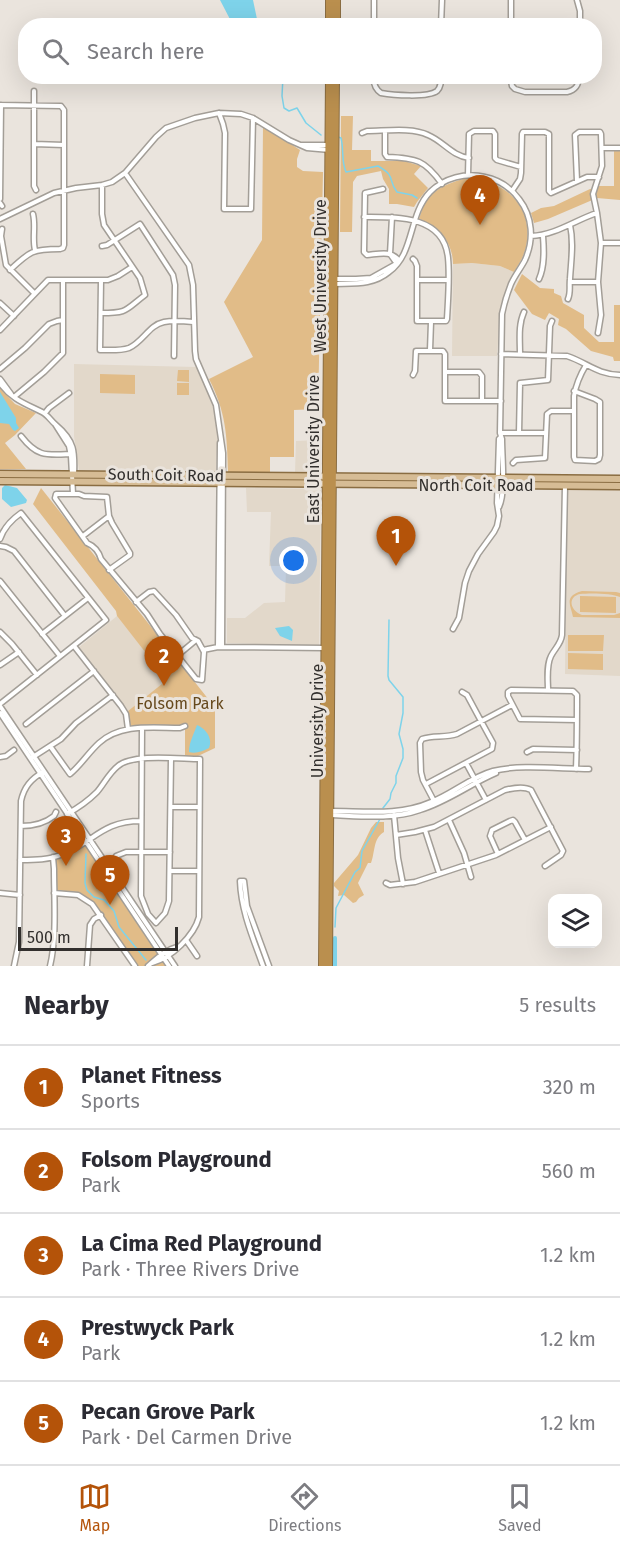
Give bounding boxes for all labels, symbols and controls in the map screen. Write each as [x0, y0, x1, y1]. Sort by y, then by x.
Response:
search box [18, 18, 602, 84]
icon: search [39, 35, 72, 68]
text: Search here [87, 38, 205, 65]
pin: 4 [460, 176, 500, 225]
street label: West University Drive [311, 199, 330, 353]
street label: East University Drive [304, 375, 323, 523]
street label: South Coit Road [108, 464, 224, 486]
street label: North Coit Road [418, 476, 534, 495]
pin: 1 [376, 516, 416, 566]
your location [279, 546, 308, 575]
pin: 2 [144, 636, 184, 686]
street label: University Drive [308, 664, 327, 778]
park label: Folsom Park [136, 694, 225, 713]
pin: 3 [46, 816, 86, 866]
pin: 5 [90, 856, 130, 905]
map controls [548, 894, 602, 948]
button: layers [548, 894, 602, 948]
scale bar [18, 924, 178, 952]
text: 500 m [27, 928, 71, 947]
text: Nearby [24, 990, 109, 1021]
text: 5 results [519, 993, 596, 1017]
text: Planet Fitness [81, 1062, 222, 1089]
text: 1 [39, 1075, 48, 1099]
text: 320 m [543, 1075, 596, 1099]
text: Sports [81, 1089, 140, 1113]
text: Folsom Playground [81, 1146, 272, 1173]
text: 2 [38, 1159, 49, 1183]
text: 560 m [542, 1159, 596, 1183]
text: Park [81, 1173, 120, 1197]
text: La Cima Red Playground [81, 1230, 322, 1257]
text: 3 [38, 1243, 49, 1267]
text: 1.2 km [540, 1243, 596, 1267]
text: Park · Three Rivers Drive [81, 1257, 299, 1281]
text: Prestwyck Park [81, 1314, 234, 1341]
text: 4 [38, 1327, 49, 1351]
text: 1.2 km [540, 1327, 596, 1351]
text: Park [81, 1341, 120, 1365]
text: Pecan Grove Park [81, 1398, 255, 1425]
text: 5 [38, 1411, 49, 1435]
text: 1.2 km [540, 1411, 596, 1435]
text: Park · Del Carmen Drive [81, 1425, 292, 1449]
tab: Map [78, 1480, 111, 1535]
tab: Directions [268, 1480, 342, 1535]
tab: Saved [498, 1480, 542, 1535]

